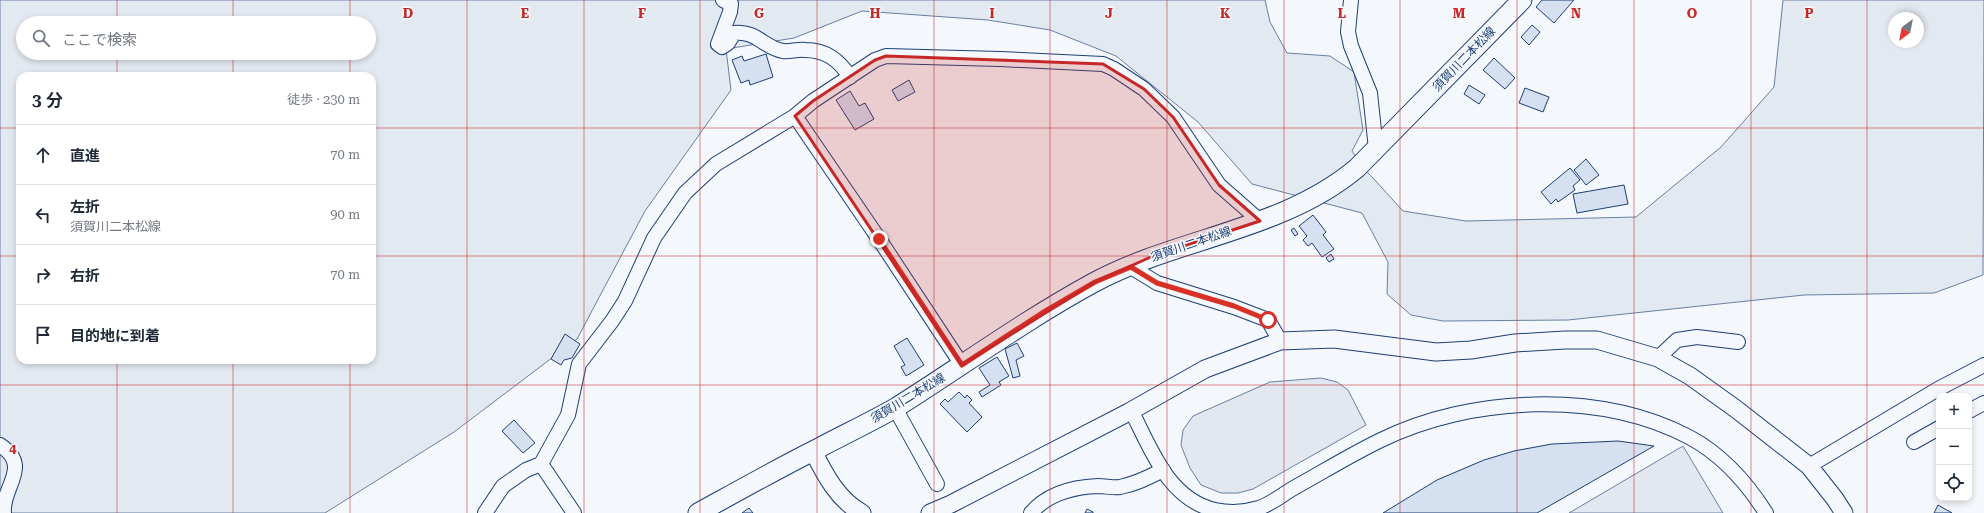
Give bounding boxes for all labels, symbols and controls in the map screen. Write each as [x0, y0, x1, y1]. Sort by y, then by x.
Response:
text: D [403, 6, 413, 21]
text: E [521, 6, 529, 21]
text: F [638, 6, 646, 21]
text: G [754, 6, 764, 21]
text: H [870, 6, 881, 21]
text: I [989, 6, 995, 21]
text: J [1105, 6, 1113, 21]
text: K [1220, 6, 1231, 21]
text: L [1338, 6, 1346, 21]
text: M [1453, 6, 1466, 21]
text: N [1571, 6, 1581, 21]
text: O [1687, 6, 1698, 21]
text: P [1805, 6, 1814, 21]
north arrow [1888, 12, 1924, 48]
search box [16, 16, 376, 60]
street label: 須賀川二本松線 [1430, 24, 1498, 94]
icon: search [30, 27, 52, 49]
text: ここで検索 [62, 31, 137, 49]
text: 3 分 [32, 90, 63, 110]
text: 徒歩 · 230 m [287, 92, 360, 107]
icon: ahead [32, 144, 54, 166]
text: 直進 [70, 147, 100, 165]
text: 70 m [330, 147, 360, 162]
text: 左折 [70, 198, 100, 216]
icon: left [32, 204, 54, 226]
text: 90 m [330, 207, 360, 222]
text: 須賀川二本松線 [70, 219, 161, 234]
street label: 須賀川二本松線 [1149, 224, 1233, 264]
route end [870, 230, 888, 248]
icon: right [32, 264, 54, 286]
text: 右折 [70, 267, 100, 285]
text: 70 m [330, 267, 360, 282]
route start [1259, 311, 1277, 329]
icon: arrive [32, 324, 54, 346]
text: 目的地に到着 [70, 327, 160, 345]
street label: 須賀川二本松線 [868, 370, 948, 426]
map controls [1936, 393, 1972, 501]
button: + [1936, 393, 1972, 429]
button: − [1936, 429, 1972, 465]
text: 4 [9, 441, 17, 456]
button: locate [1936, 465, 1972, 501]

